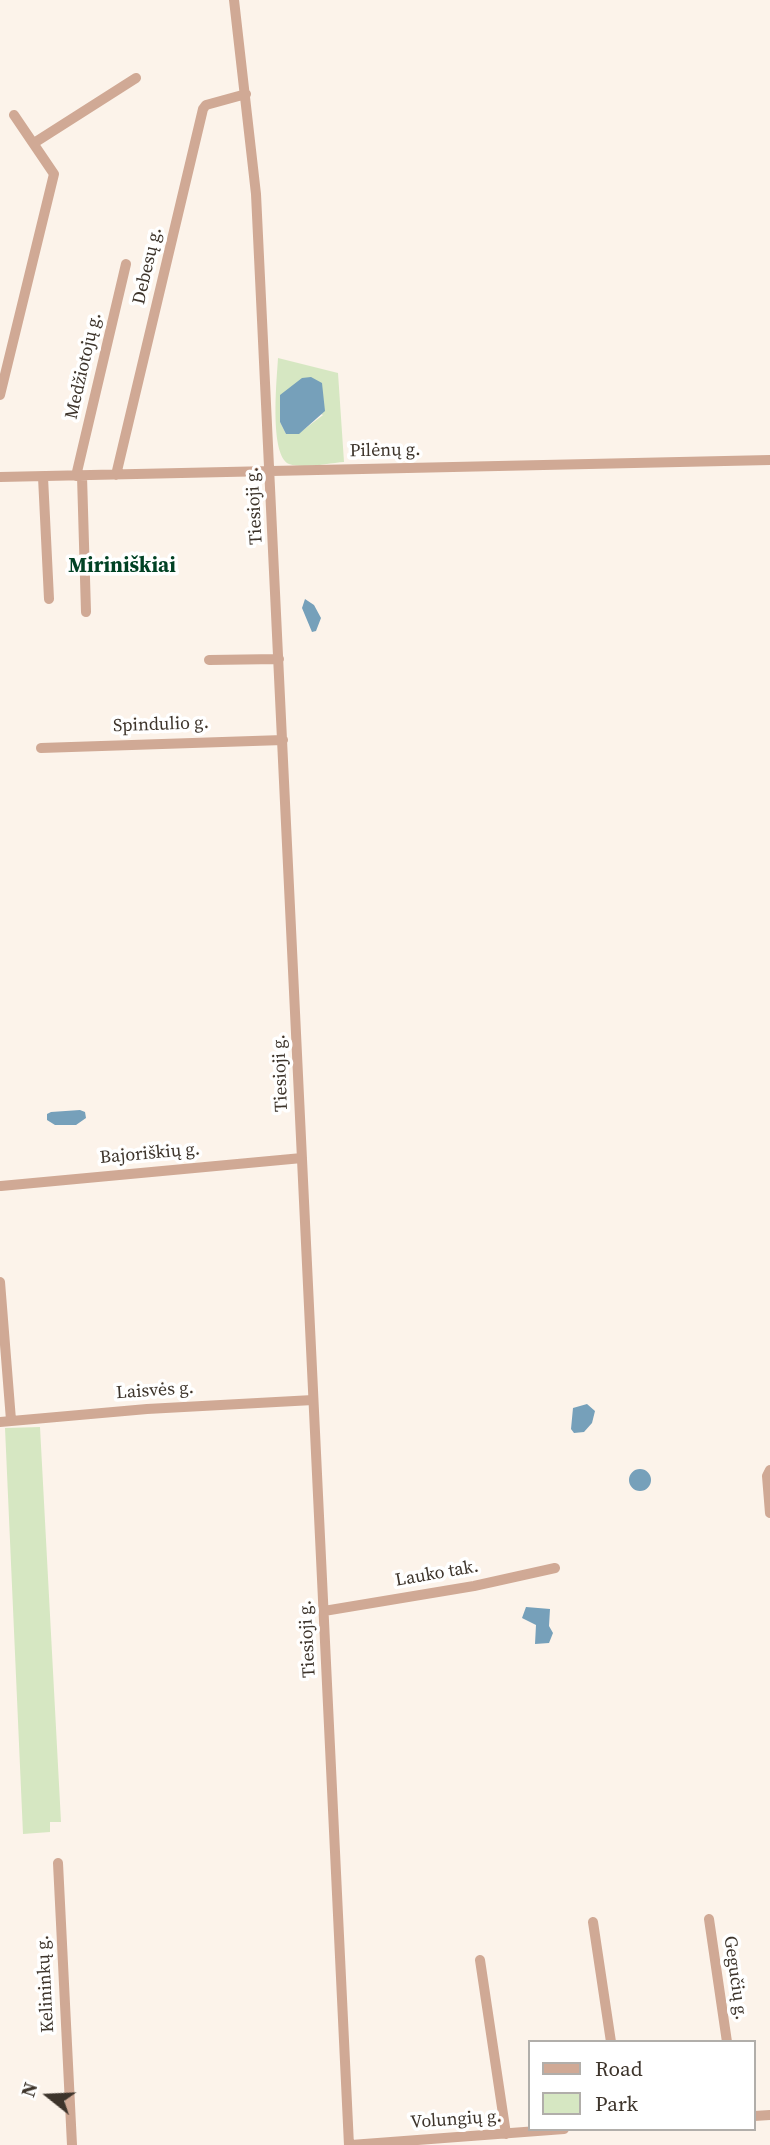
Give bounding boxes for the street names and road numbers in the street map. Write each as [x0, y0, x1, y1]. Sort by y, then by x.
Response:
street label: Debesų g. [129, 225, 167, 307]
street label: Medžiotojų g. [61, 311, 107, 421]
street label: Pilėnų g. [349, 440, 421, 462]
street label: Tiesioji g. [242, 467, 268, 545]
street label: Spindulio g. [113, 713, 209, 737]
street label: Tiesioji g. [269, 1034, 293, 1112]
street label: Bajoriškių g. [99, 1139, 201, 1169]
street label: Laisvės g. [115, 1378, 195, 1404]
street label: Lauko tak. [394, 1556, 480, 1592]
street label: Tiesioji g. [295, 1600, 321, 1678]
street label: Kelininkų g. [33, 1935, 59, 2033]
street label: Gegučių g. [718, 1935, 752, 2021]
street label: Volungių g. [410, 2106, 502, 2134]

